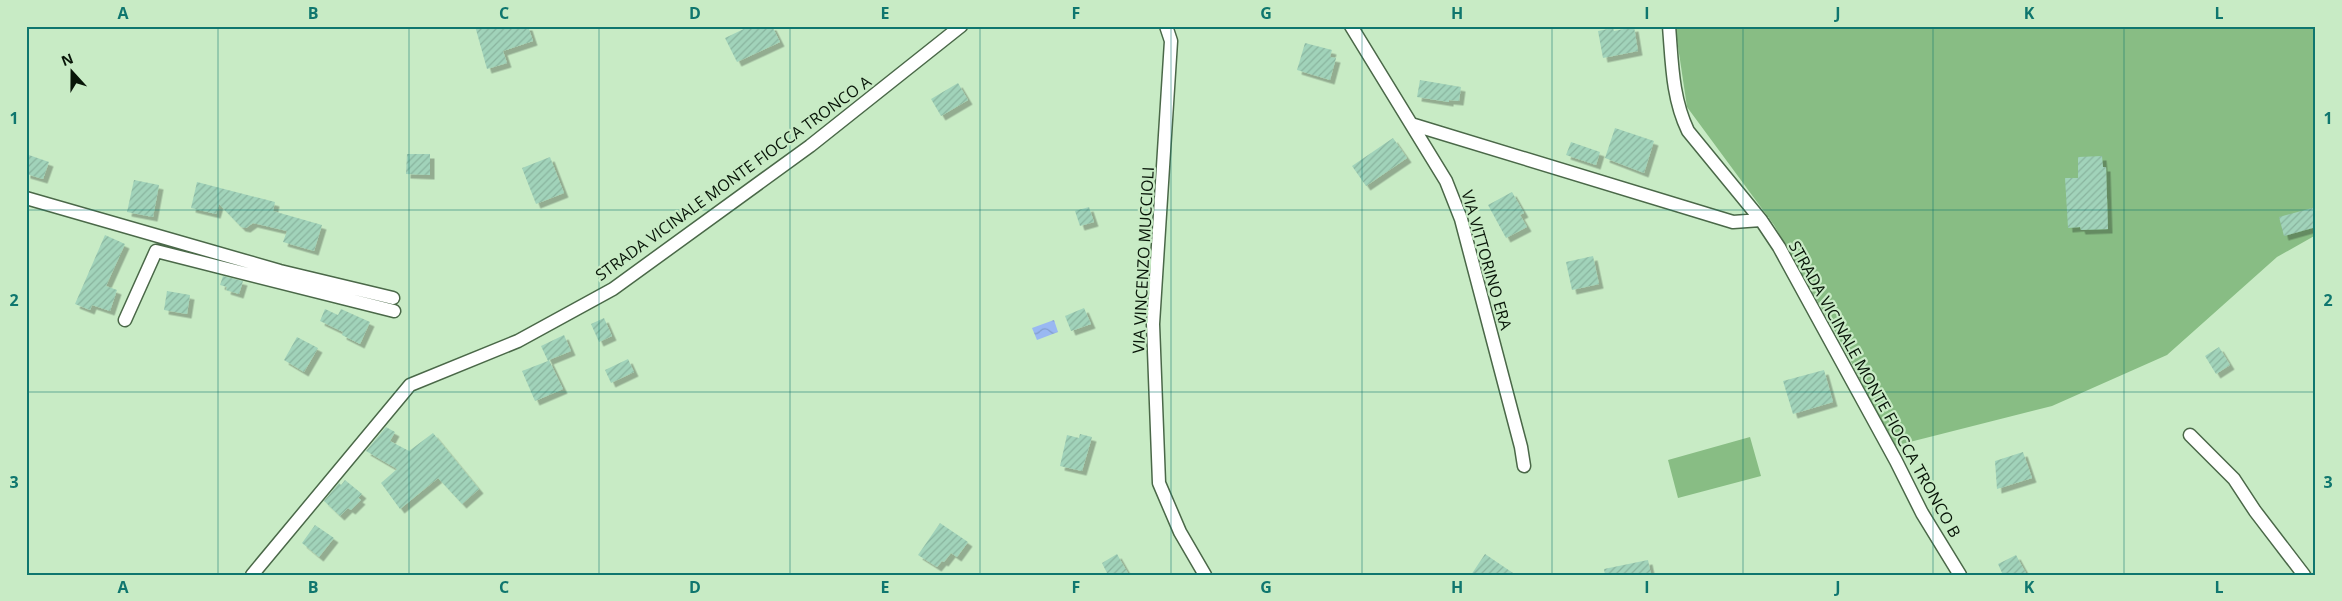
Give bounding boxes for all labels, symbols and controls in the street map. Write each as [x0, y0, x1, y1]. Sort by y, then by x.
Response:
text: A [117, 2, 129, 24]
text: B [308, 2, 318, 24]
text: C [499, 2, 509, 24]
text: D [689, 2, 701, 24]
text: E [881, 2, 890, 24]
text: F [1072, 2, 1080, 24]
text: G [1260, 2, 1272, 24]
text: H [1451, 2, 1463, 24]
text: I [1644, 2, 1650, 24]
text: J [1833, 2, 1841, 24]
text: K [2024, 2, 2035, 24]
text: L [2214, 2, 2224, 24]
north arrow [48, 48, 98, 98]
text: N [58, 48, 76, 70]
street label: STRADA VICINALE MONTE FIOCCA TRONCO A [591, 70, 876, 286]
text: 1 [9, 107, 19, 129]
text: 1 [2323, 107, 2333, 129]
street label: VIA VINCENZO MUCCIOLI [1127, 166, 1159, 354]
street label: VIA VITTORINO ERA [1457, 188, 1518, 333]
street label: STRADA VICINALE MONTE FIOCCA TRONCO B [1784, 237, 1966, 541]
text: 2 [9, 289, 19, 311]
text: 2 [2323, 289, 2333, 311]
text: 3 [9, 471, 19, 493]
text: 3 [2323, 471, 2333, 493]
text: A [117, 576, 129, 598]
text: B [308, 576, 318, 598]
text: C [499, 576, 509, 598]
text: D [689, 576, 701, 598]
text: E [881, 576, 890, 598]
text: F [1072, 576, 1080, 598]
text: G [1260, 576, 1272, 598]
text: H [1451, 576, 1463, 598]
text: I [1644, 576, 1650, 598]
text: J [1833, 576, 1841, 598]
text: K [2024, 576, 2035, 598]
text: L [2214, 576, 2224, 598]

